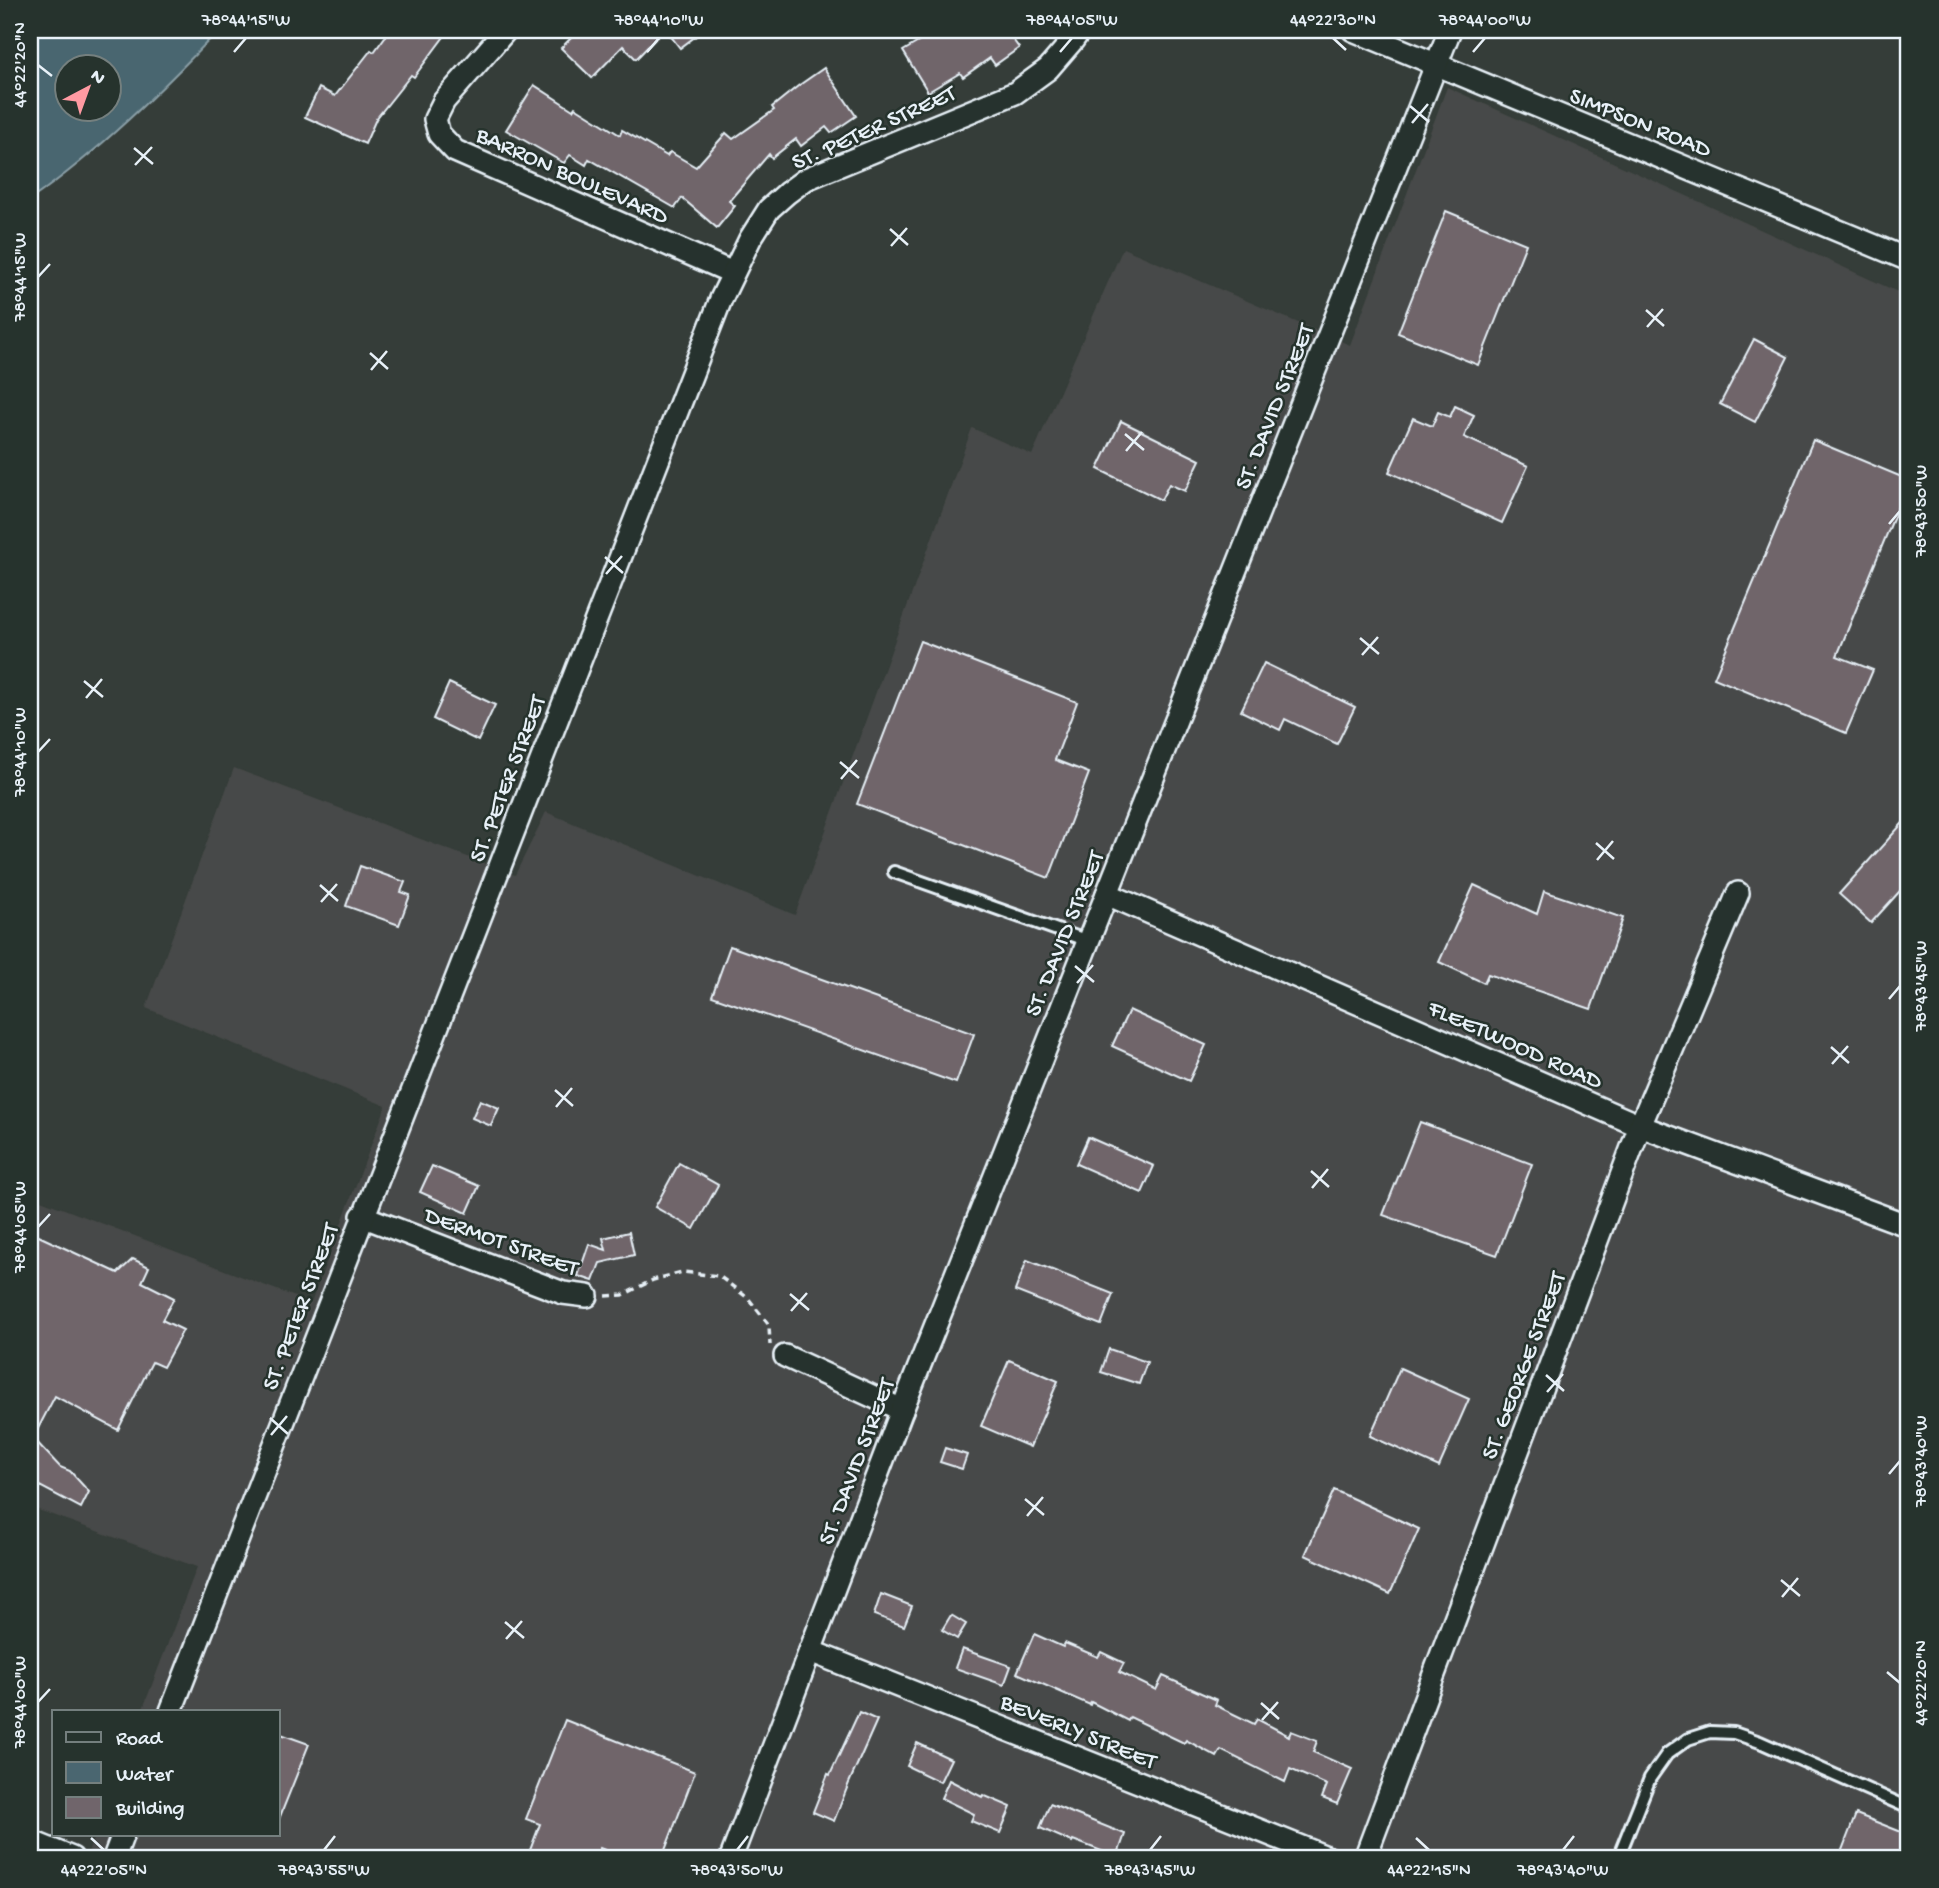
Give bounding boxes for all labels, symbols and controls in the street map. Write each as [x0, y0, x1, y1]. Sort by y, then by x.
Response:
text: 78°44'15"W [201, 11, 290, 32]
text: 78°44'10"W [613, 11, 704, 32]
text: 78°44'05"W [1025, 11, 1118, 32]
text: 44°22'30"N [1290, 11, 1376, 32]
text: 78°44'00"W [1438, 11, 1531, 32]
text: 44°22'20"N [11, 22, 32, 108]
north arrow [52, 52, 122, 122]
text: N [85, 65, 109, 91]
street label: ST. PETER STREET [788, 79, 962, 178]
street label: SIMPSON ROAD [1564, 83, 1715, 166]
street label: BARRON BOULEVARD [470, 121, 673, 233]
text: 78°44'15"W [11, 233, 32, 322]
street label: ST. DAVID STREET [1230, 319, 1323, 494]
text: 78°43'50"W [1912, 465, 1933, 558]
street label: ST. PETER STREET [464, 690, 555, 867]
text: 78°44'10"W [11, 707, 32, 798]
street label: ST. DAVID STREET [1020, 846, 1113, 1021]
text: 78°43'45"W [1912, 941, 1933, 1032]
street label: FLEETWOOD ROAD [1422, 994, 1607, 1098]
text: 78°44'05"W [11, 1181, 32, 1274]
street label: DERMOT STREET [418, 1201, 583, 1285]
street label: ST. PETER STREET [257, 1218, 348, 1395]
street label: ST. GEORGE STREET [1476, 1267, 1575, 1464]
street label: ST. DAVID STREET [813, 1373, 904, 1550]
text: 78°43'40"W [1912, 1415, 1933, 1508]
text: 44°22'20"N [1912, 1640, 1933, 1726]
text: 78°44'00"W [11, 1656, 32, 1749]
street label: BEVERLY STREET [994, 1688, 1162, 1778]
legend [52, 1710, 280, 1836]
text: Road [116, 1728, 164, 1753]
text: Water [116, 1764, 174, 1789]
text: Building [115, 1798, 185, 1823]
text: 44°22'05"N [61, 1861, 147, 1882]
text: 78°43'55"W [277, 1861, 370, 1882]
text: 78°43'50"W [690, 1861, 783, 1882]
text: 78°43'45"W [1104, 1861, 1195, 1882]
text: 44°22'15"N [1387, 1861, 1471, 1882]
text: 78°43'40"W [1516, 1861, 1609, 1882]

